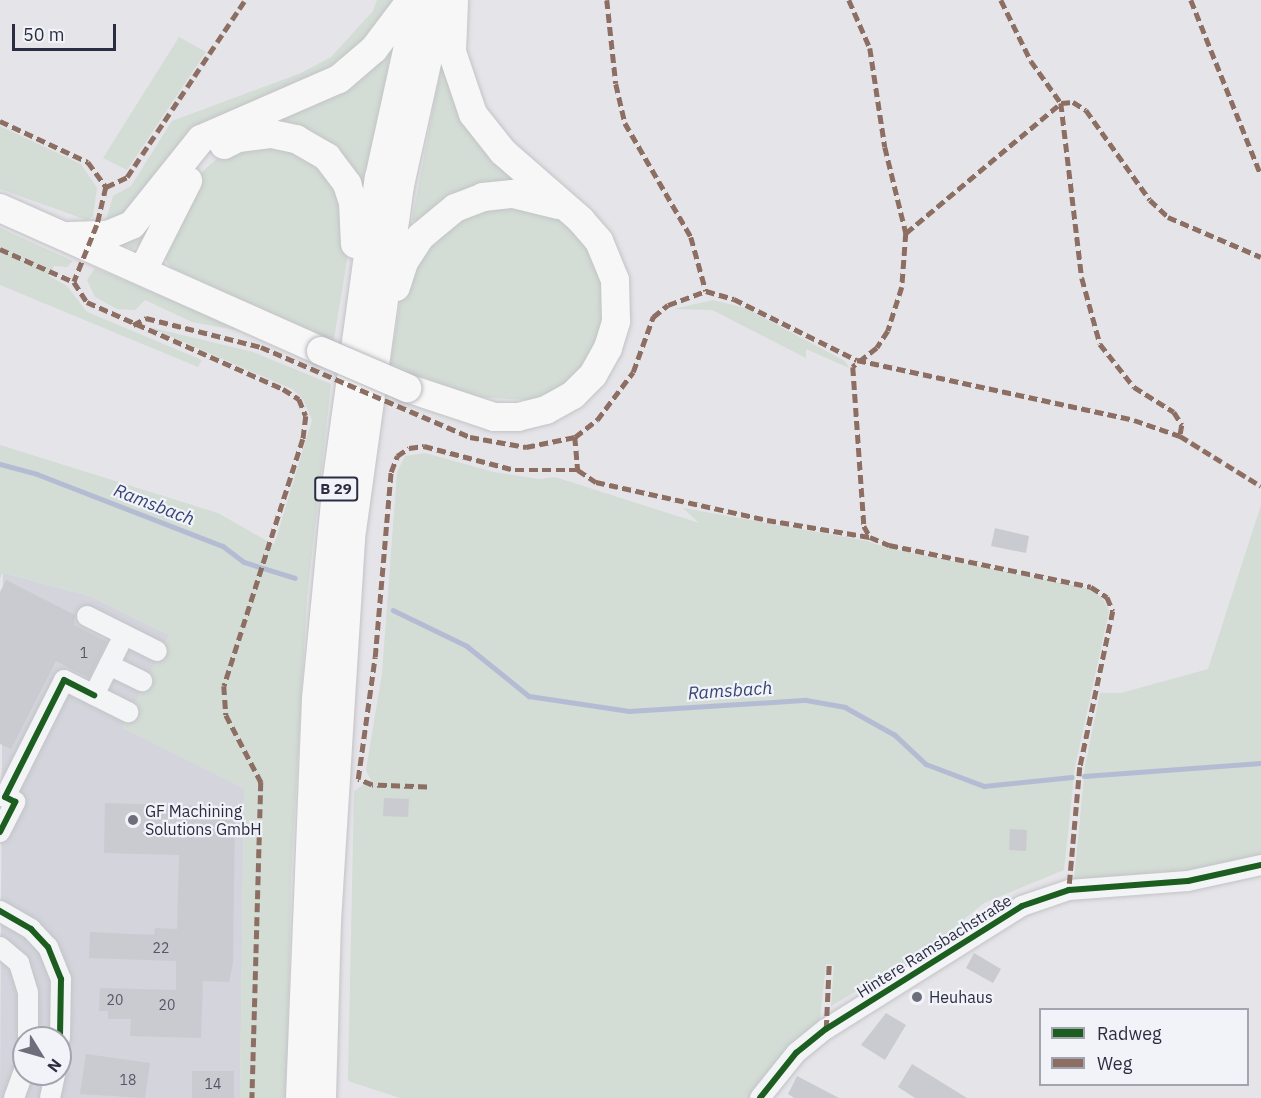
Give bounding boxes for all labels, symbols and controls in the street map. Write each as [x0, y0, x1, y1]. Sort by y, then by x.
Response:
scale bar [15, 12, 118, 50]
text: 50 m [23, 23, 65, 46]
road number: B 29 [314, 477, 358, 501]
water label: Ramsbach [111, 480, 197, 530]
house number: 1 [80, 645, 88, 661]
water label: Ramsbach [687, 677, 773, 705]
place label: GF Machining Solutions GmbH [145, 801, 262, 839]
marker: GF Machining Solutions GmbH [126, 813, 140, 827]
street label: Hintere Ramsbachstraße [853, 890, 1015, 1002]
house number: 22 [153, 940, 169, 956]
place label: Heuhaus [929, 987, 993, 1007]
marker: Heuhaus [910, 990, 924, 1004]
house number: 20 [107, 992, 123, 1008]
house number: 20 [159, 997, 175, 1013]
legend [1039, 1008, 1249, 1086]
text: Radweg [1097, 1022, 1162, 1045]
north arrow [12, 1026, 72, 1086]
text: Weg [1097, 1052, 1132, 1075]
text: N [43, 1055, 66, 1076]
house number: 18 [120, 1072, 136, 1088]
house number: 14 [205, 1076, 221, 1092]

